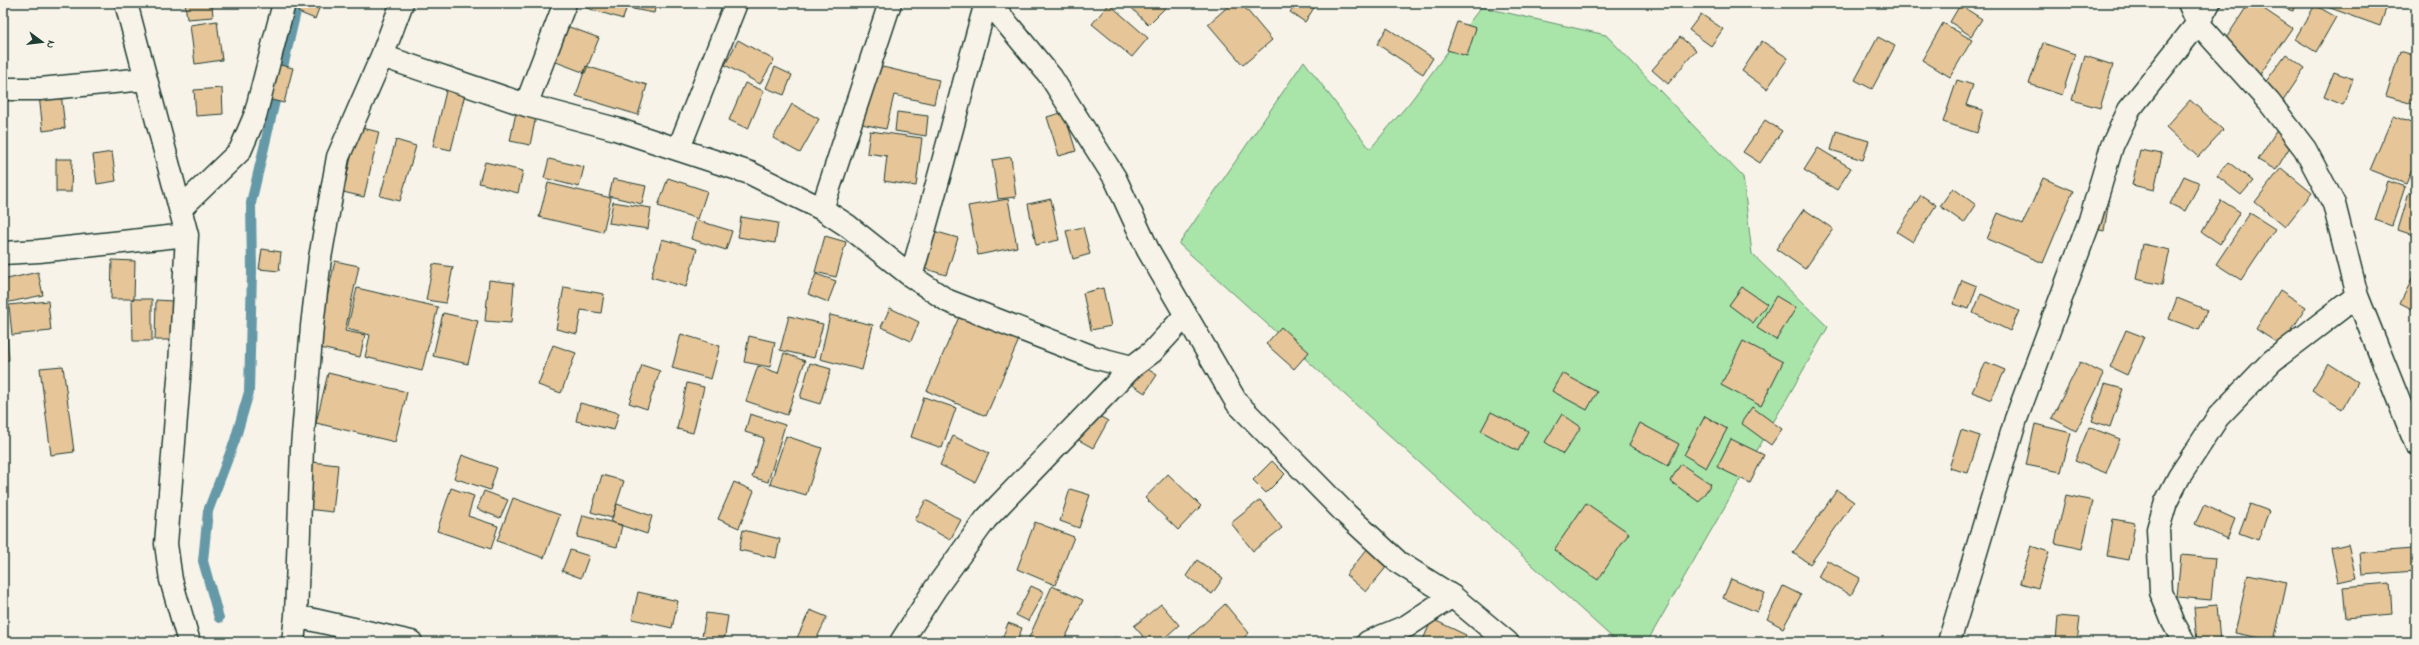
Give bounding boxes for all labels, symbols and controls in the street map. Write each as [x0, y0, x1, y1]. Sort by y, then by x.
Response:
north arrow [22, 22, 62, 62]
text: N [42, 39, 59, 50]

